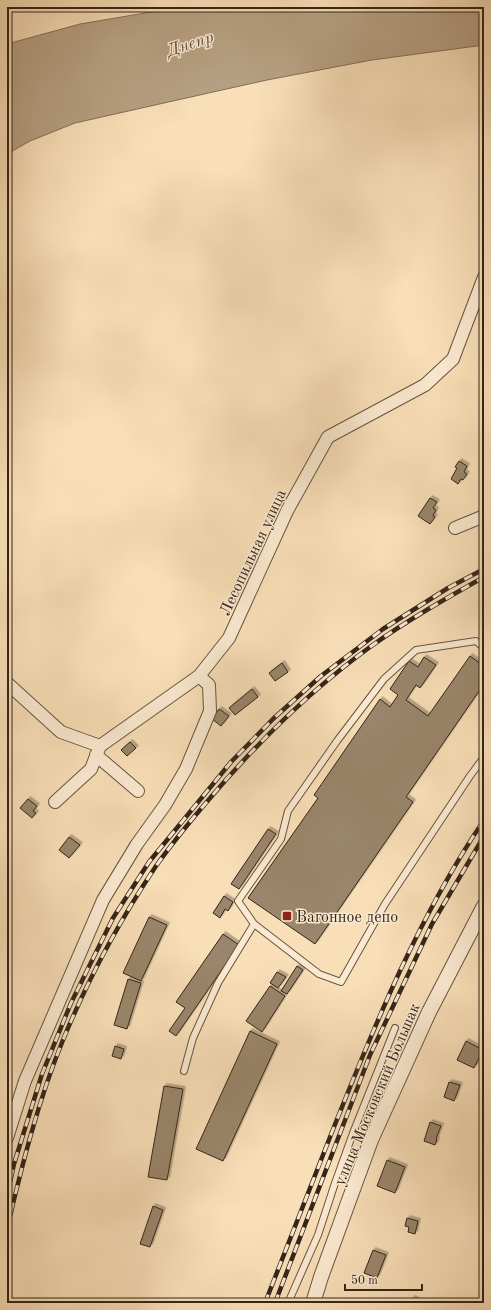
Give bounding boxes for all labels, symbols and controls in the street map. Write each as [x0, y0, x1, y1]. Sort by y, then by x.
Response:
water label: Днепр [163, 29, 216, 61]
street label: Лесопильная улица [218, 487, 290, 618]
marker: Вагонное депо [281, 910, 293, 922]
place label: Вагонное депо [296, 910, 398, 926]
street label: улица Московский Большак [332, 1001, 424, 1188]
scale bar [345, 1266, 422, 1292]
text: 50 m [351, 1274, 378, 1287]

